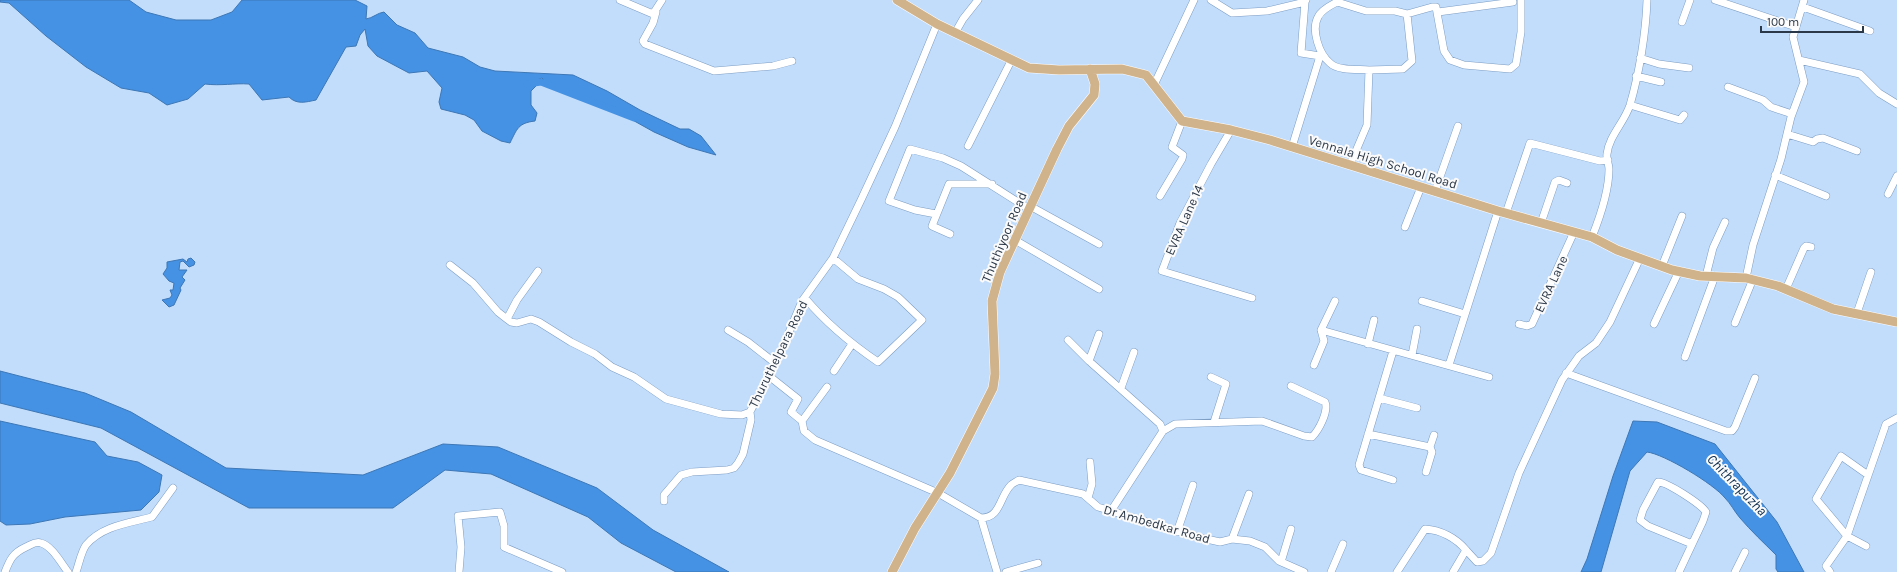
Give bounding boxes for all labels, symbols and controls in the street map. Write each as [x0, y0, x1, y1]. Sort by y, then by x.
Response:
scale bar [1761, 8, 1863, 34]
text: 100 m [1767, 15, 1799, 29]
street label: Vennala High School Road [1307, 132, 1459, 192]
street label: EVRA Lane 14 [1162, 182, 1206, 258]
street label: Thuthiyoor Road [978, 190, 1030, 284]
street label: EVRA Lane [1531, 253, 1571, 315]
street label: Thuruthelpara Road [746, 298, 810, 410]
water label: Chithrapuzha [1703, 451, 1771, 519]
street label: Dr Ambedkar Road [1102, 502, 1212, 546]

